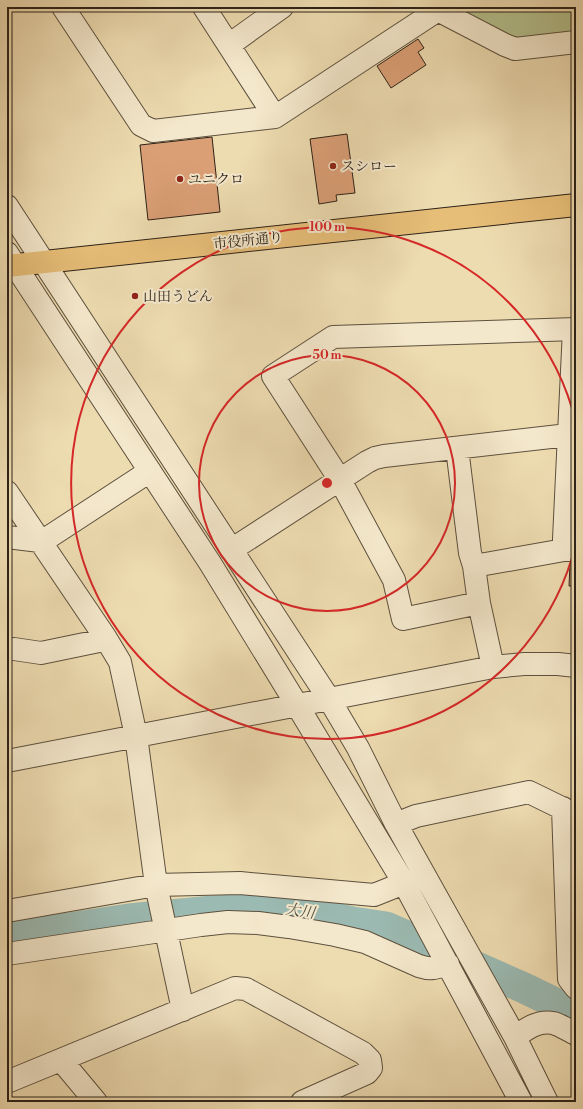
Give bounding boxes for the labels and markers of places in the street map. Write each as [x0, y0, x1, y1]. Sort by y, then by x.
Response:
place label: スシロー [341, 158, 397, 176]
marker: スシロー [328, 161, 338, 171]
place label: ユニクロ [188, 171, 244, 189]
marker: ユニクロ [175, 174, 185, 184]
place label: 山田うどん [143, 288, 213, 306]
marker: 山田うどん [130, 291, 140, 301]
centre of rings [320, 476, 334, 490]

